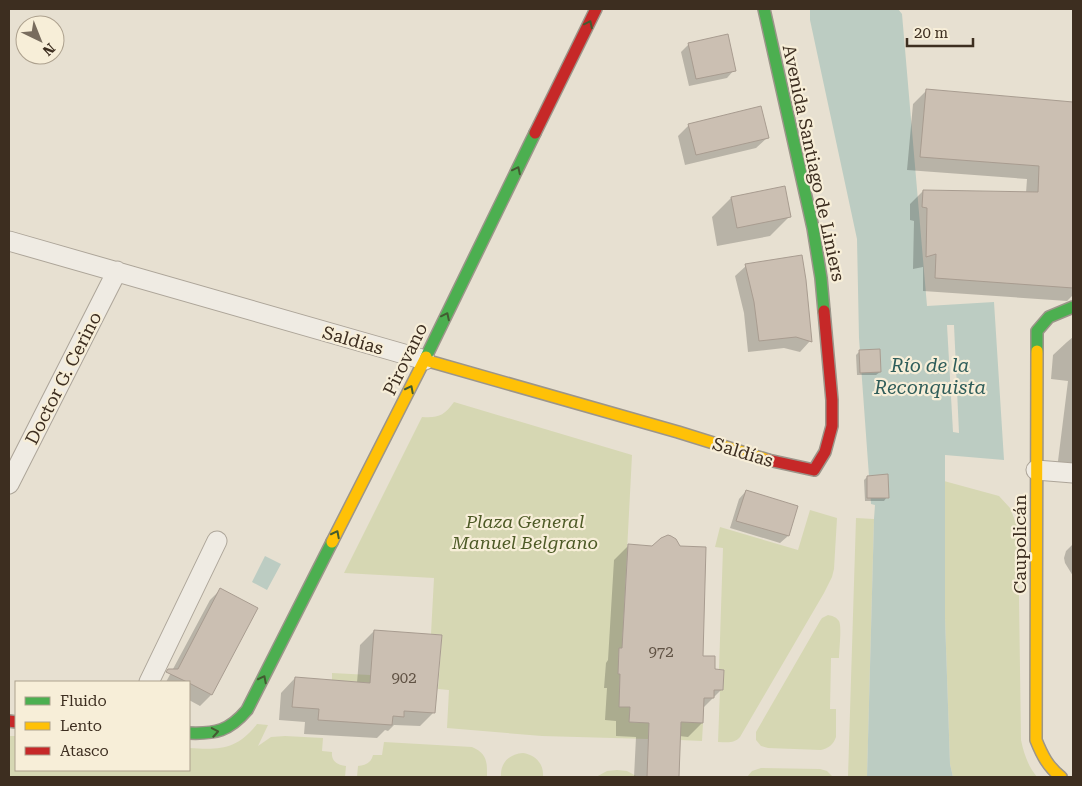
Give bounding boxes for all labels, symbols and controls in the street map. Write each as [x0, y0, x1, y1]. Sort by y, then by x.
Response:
north arrow [15, 15, 65, 65]
scale bar [907, 15, 973, 47]
one-way arrow [583, 20, 593, 29]
text: 20 m [914, 24, 949, 42]
text: N [39, 40, 58, 59]
street label: Avenida Santiago de Liniers [779, 43, 849, 283]
one-way arrow [511, 166, 522, 175]
street label: Doctor G. Cerino [21, 308, 105, 448]
one-way arrow [440, 312, 450, 321]
street label: Pirovano [379, 319, 431, 399]
street label: Saldías [320, 321, 386, 359]
water label: Río de la Reconquista [873, 354, 986, 399]
one-way arrow [404, 385, 414, 394]
street label: Saldías [710, 433, 776, 471]
street label: Caupolicán [1009, 494, 1030, 594]
park label: Plaza General Manuel Belgrano [451, 511, 598, 553]
one-way arrow [330, 530, 341, 539]
house number: 972 [648, 643, 674, 661]
house number: 902 [391, 669, 417, 687]
one-way arrow [257, 675, 267, 684]
legend [15, 681, 190, 771]
text: Fluido [60, 692, 107, 710]
text: Lento [60, 717, 102, 735]
one-way arrow [211, 727, 219, 738]
text: Atasco [60, 742, 109, 760]

